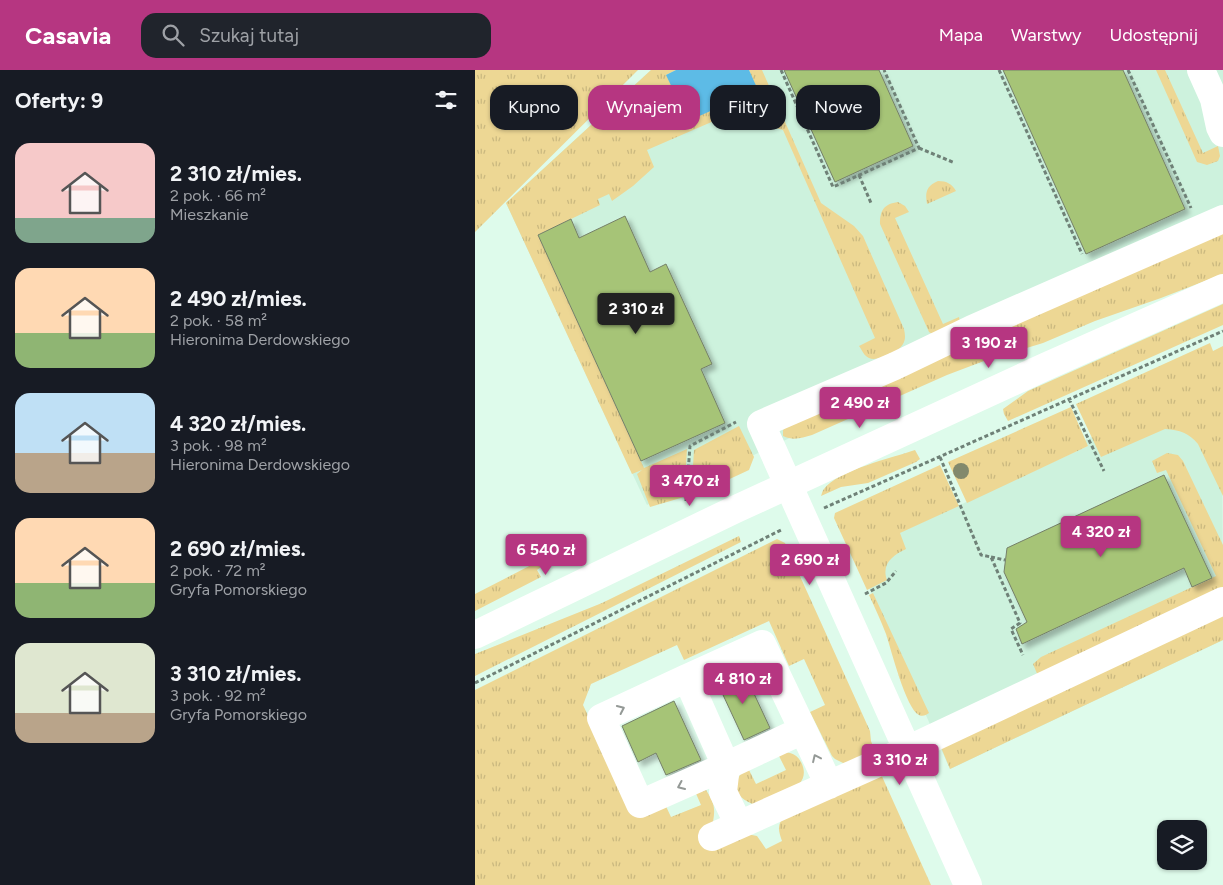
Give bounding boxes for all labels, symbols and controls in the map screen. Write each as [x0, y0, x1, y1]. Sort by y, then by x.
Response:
search box [141, 13, 491, 58]
text: Casavia [25, 21, 111, 50]
icon: search [159, 21, 187, 49]
text: Szukaj tutaj [199, 24, 299, 47]
text: Mapa [939, 24, 983, 46]
text: Warstwy [1011, 24, 1082, 46]
text: Udostępnij [1110, 24, 1198, 46]
chip: Kupno [490, 85, 578, 130]
chip: Wynajem [588, 85, 700, 130]
chip: Filtry [710, 85, 786, 130]
chip: Nowe [796, 85, 880, 130]
icon: filters [432, 86, 460, 114]
text: Oferty: 9 [15, 88, 103, 113]
text: 2 310 zł/mies. [170, 161, 302, 186]
icon: home [55, 163, 115, 223]
text: 2 pok. · 66 m² [170, 186, 266, 205]
text: Mieszkanie [170, 205, 248, 224]
text: 2 490 zł/mies. [170, 286, 307, 311]
icon: home [55, 288, 115, 348]
pin: 2 310 zł [584, 292, 688, 335]
text: 2 310 zł [608, 299, 664, 318]
text: 2 pok. · 58 m² [170, 311, 267, 330]
pin: 3 190 zł [937, 326, 1041, 369]
text: Hieronima Derdowskiego [170, 330, 350, 349]
text: 3 190 zł [961, 333, 1017, 352]
pin: 2 490 zł [808, 386, 912, 429]
text: 2 490 zł [831, 393, 889, 412]
text: 4 320 zł/mies. [170, 411, 306, 436]
icon: home [55, 413, 115, 473]
text: 3 pok. · 98 m² [170, 436, 267, 455]
text: Hieronima Derdowskiego [170, 455, 350, 474]
pin: 3 470 zł [638, 464, 742, 507]
text: 3 470 zł [661, 471, 719, 490]
pin: 4 320 zł [1049, 516, 1153, 558]
text: 4 320 zł [1072, 522, 1130, 541]
pin: 6 540 zł [494, 534, 598, 576]
text: 2 690 zł/mies. [170, 536, 306, 561]
icon: home [55, 538, 115, 598]
text: 6 540 zł [517, 540, 575, 559]
pin: 2 690 zł [758, 544, 862, 586]
text: 2 690 zł [781, 550, 839, 569]
text: 2 pok. · 72 m² [170, 561, 266, 580]
text: Gryfa Pomorskiego [170, 580, 307, 599]
text: 3 310 zł/mies. [170, 661, 301, 686]
pin: 4 810 zł [691, 662, 795, 705]
icon: home [55, 663, 115, 723]
text: 4 810 zł [715, 669, 771, 688]
text: 3 pok. · 92 m² [170, 686, 266, 705]
text: Gryfa Pomorskiego [170, 705, 307, 724]
one-way arrow [615, 705, 624, 715]
pin: 3 310 zł [848, 744, 952, 786]
text: 3 310 zł [873, 750, 927, 769]
one-way arrow [811, 754, 822, 763]
one-way arrow [677, 779, 686, 790]
map controls [1157, 820, 1207, 870]
button: layers [1157, 820, 1207, 870]

